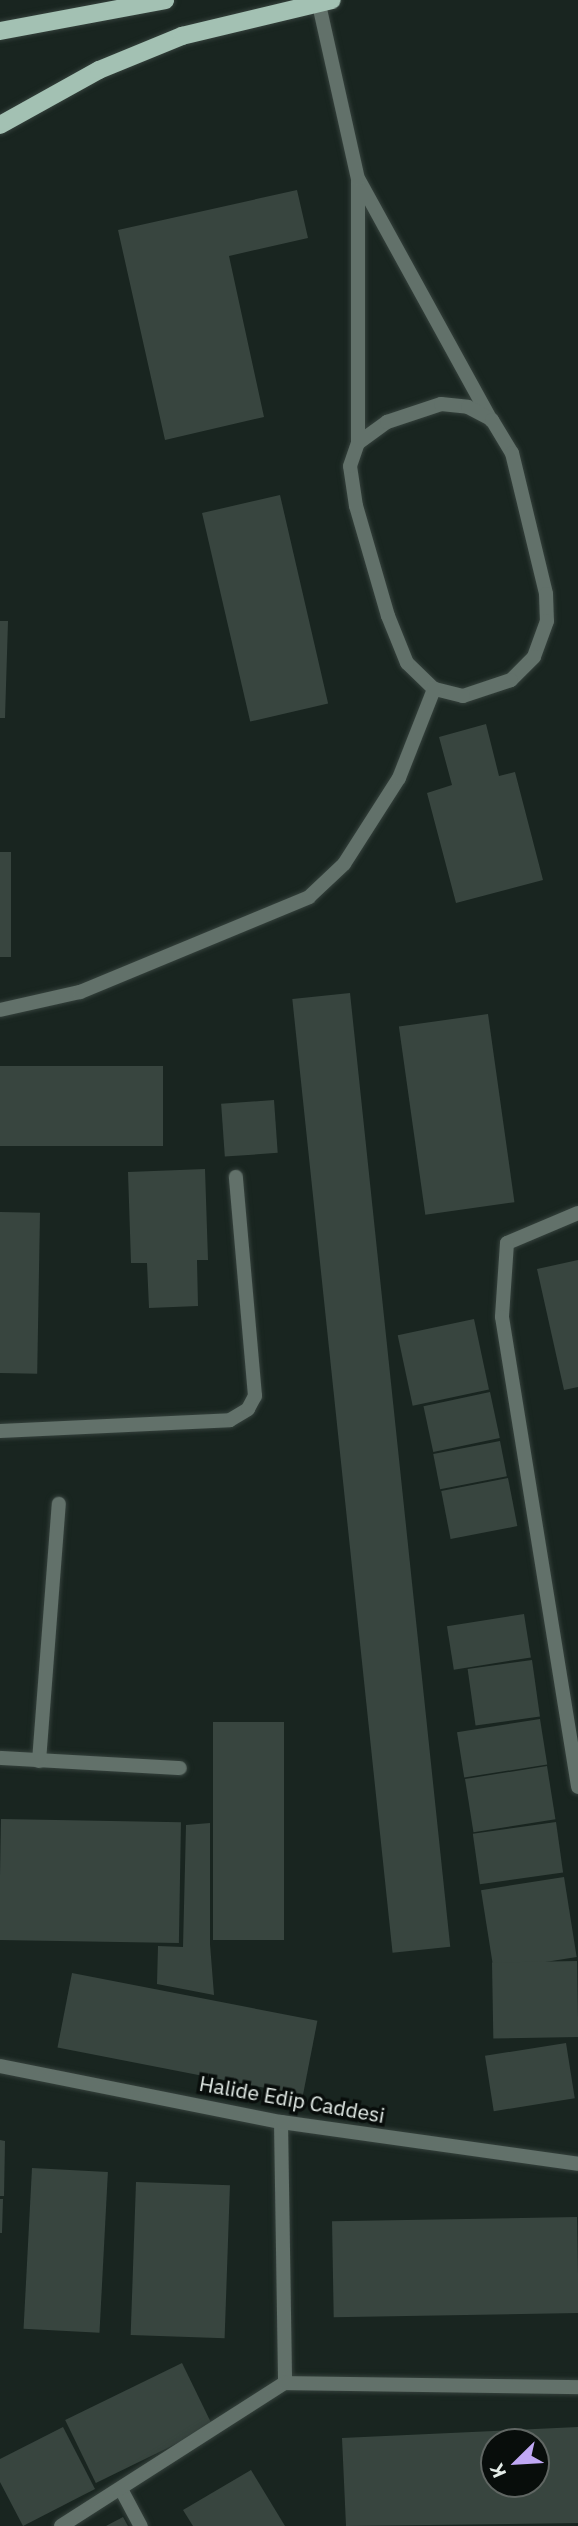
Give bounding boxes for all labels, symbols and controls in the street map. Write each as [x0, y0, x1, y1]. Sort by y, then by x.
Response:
street label: Halide Edip Caddesi [197, 2070, 387, 2128]
north arrow [480, 2428, 550, 2498]
text: K [484, 2460, 511, 2482]

